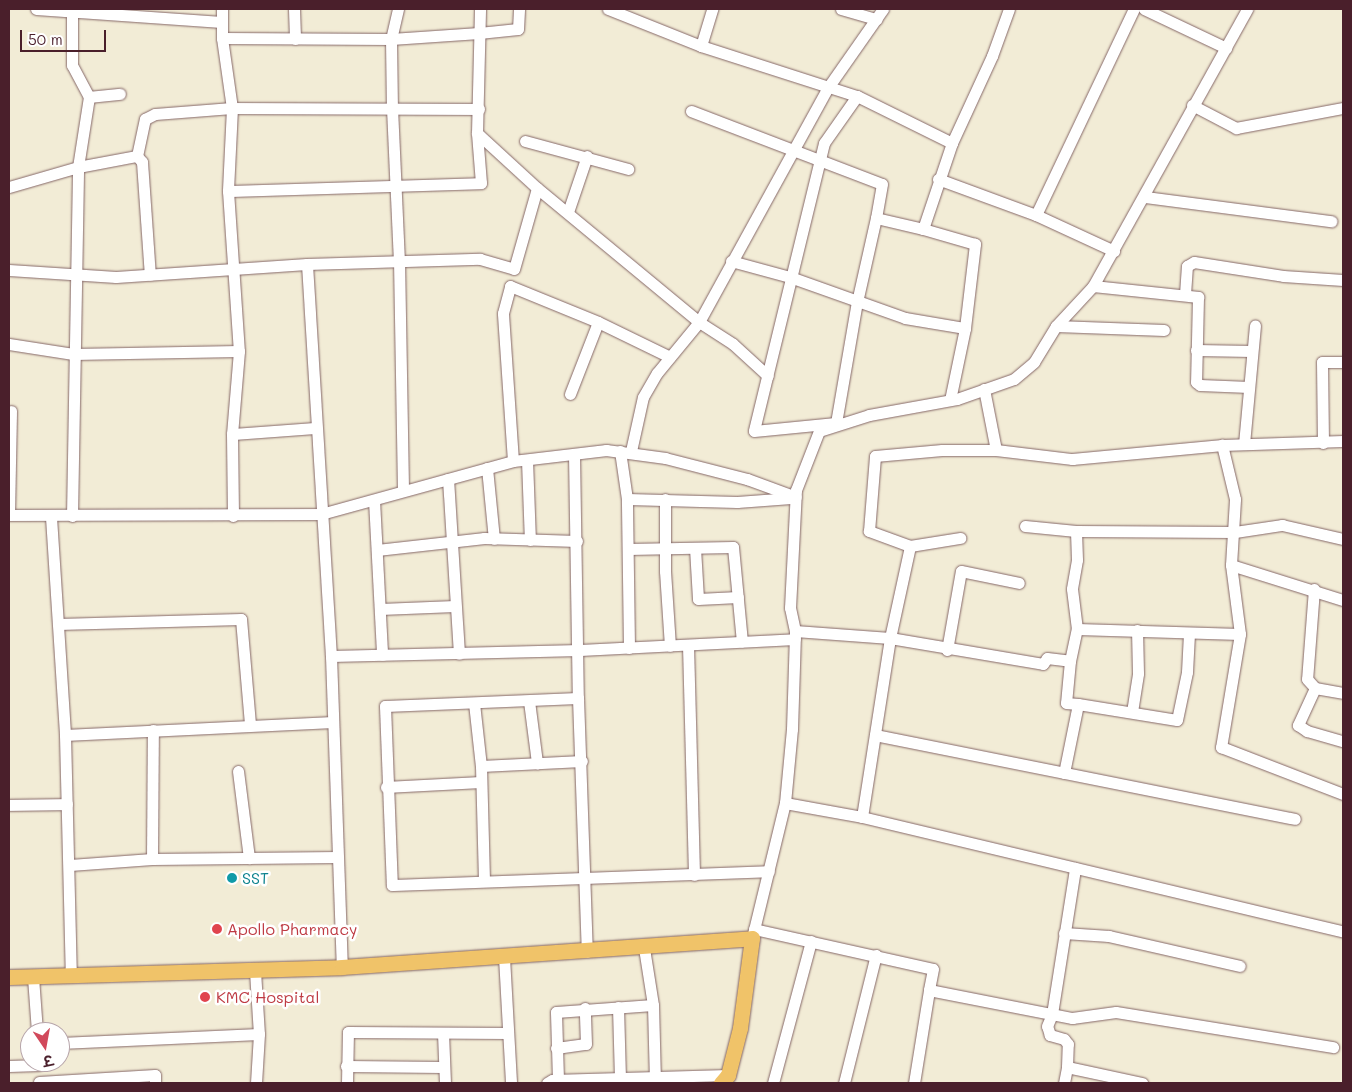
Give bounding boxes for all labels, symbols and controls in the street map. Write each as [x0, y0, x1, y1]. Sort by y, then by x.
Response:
scale bar [22, 20, 109, 52]
text: 50 m [28, 29, 63, 49]
place label: SST [242, 868, 269, 888]
marker: SST [226, 872, 238, 884]
place label: Apollo Pharmacy [227, 919, 357, 939]
marker: Apollo Pharmacy [211, 923, 223, 935]
place label: KMC Hospital [216, 987, 319, 1007]
marker: KMC Hospital [198, 990, 212, 1004]
north arrow [20, 1022, 70, 1072]
text: उ [41, 1051, 55, 1071]

